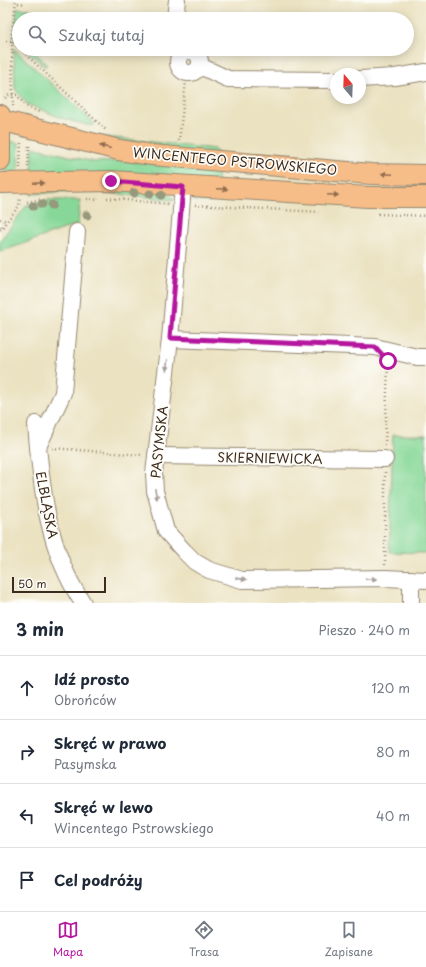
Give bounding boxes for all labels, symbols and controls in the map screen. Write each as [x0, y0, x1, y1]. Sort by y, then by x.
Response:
search box [12, 12, 414, 56]
icon: search [26, 23, 48, 45]
text: Szukaj tutaj [58, 23, 145, 46]
north arrow [330, 68, 366, 104]
street label: WINCENTEGO PSTROWSKIEGO [132, 142, 338, 179]
one-way arrow [98, 143, 111, 149]
one-way arrow [380, 171, 393, 177]
route end [102, 172, 120, 190]
one-way arrow [33, 180, 46, 186]
one-way arrow [216, 185, 228, 192]
one-way arrow [327, 191, 339, 198]
route start [379, 352, 397, 370]
one-way arrow [164, 359, 170, 371]
street label: PASYMSKA [145, 405, 172, 479]
street label: SKIERNIEWICKA [217, 447, 323, 468]
street label: ELBLĄSKA [32, 470, 63, 540]
one-way arrow [154, 488, 160, 500]
scale bar [12, 575, 106, 594]
text: 50 m [18, 575, 47, 592]
one-way arrow [235, 576, 247, 582]
one-way arrow [365, 576, 378, 582]
text: 3 min [16, 616, 64, 642]
text: Pieszo · 240 m [319, 620, 410, 639]
text: Idź prosto [54, 667, 129, 690]
icon: ahead [16, 677, 38, 699]
text: 120 m [371, 678, 410, 697]
text: Obrońców [54, 690, 116, 709]
text: Skręć w prawo [54, 731, 167, 754]
icon: right [16, 741, 38, 763]
text: 80 m [376, 742, 410, 761]
text: Pasymska [54, 754, 117, 773]
text: Skręć w lewo [54, 795, 153, 818]
icon: left [16, 805, 38, 827]
text: 40 m [376, 806, 410, 825]
text: Wincentego Pstrowskiego [54, 818, 214, 837]
text: Cel podróży [54, 868, 142, 891]
icon: arrive [16, 869, 38, 891]
tab: Mapa [53, 919, 83, 960]
tab: Trasa [189, 919, 219, 960]
tab: Zapisane [325, 919, 373, 960]

